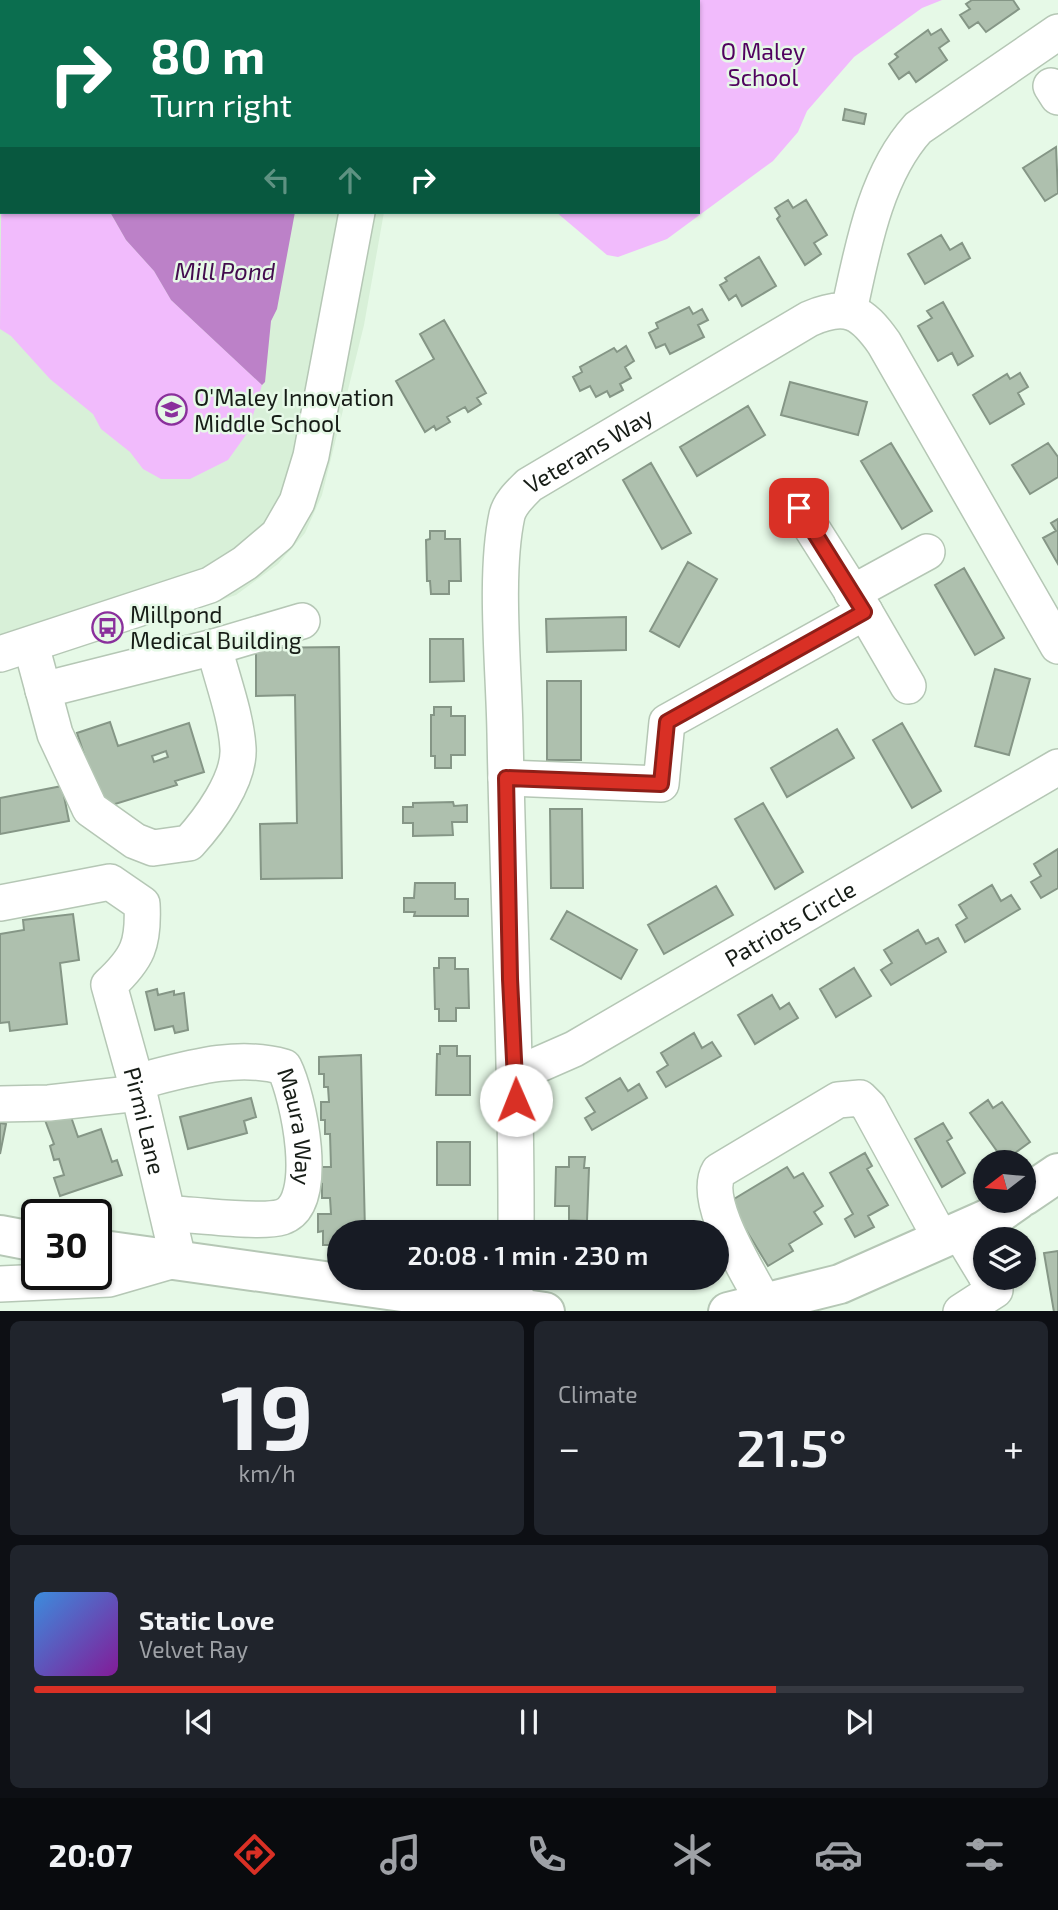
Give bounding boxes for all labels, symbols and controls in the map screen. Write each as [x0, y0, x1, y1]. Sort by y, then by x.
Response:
text: 80 m [150, 25, 265, 84]
icon: right [35, 28, 126, 119]
park label: O Maley School [721, 37, 805, 91]
text: Turn right [150, 85, 292, 123]
icon: left [258, 161, 296, 199]
icon: ahead [331, 161, 369, 199]
icon: right [404, 161, 442, 199]
water label: Mill Pond [175, 256, 276, 285]
place label: O'Maley Innovation Middle School [194, 383, 394, 437]
school or university icon: O'Maley Innovation Middle School [154, 393, 188, 427]
street label: Veterans Way [519, 401, 658, 499]
pin [769, 478, 829, 538]
icon: arrive [780, 489, 818, 527]
place label: Millpond Medical Building [130, 600, 302, 654]
bus stop icon: Millpond Medical Building [90, 610, 124, 644]
street label: Patriots Circle [719, 874, 860, 972]
position arrow [479, 1063, 553, 1137]
street label: Pirmi Lane [118, 1064, 172, 1177]
street label: Maura Way [272, 1064, 318, 1187]
north arrow [973, 1150, 1036, 1213]
map controls [973, 1150, 1036, 1290]
speed limit sign: 30 [21, 1199, 112, 1290]
button: layers [973, 1227, 1036, 1290]
text: 20:08 · 1 min · 230 m [408, 1239, 648, 1270]
text: 19 [220, 1359, 314, 1468]
text: Climate [558, 1380, 638, 1408]
text: 21.5° [736, 1415, 847, 1477]
text: − [558, 1424, 580, 1470]
text: + [1003, 1424, 1024, 1470]
text: km/h [238, 1459, 296, 1487]
text: Static Love [139, 1604, 275, 1635]
text: Velvet Ray [139, 1635, 248, 1663]
icon: previous [180, 1703, 218, 1741]
icon: pause [510, 1703, 548, 1741]
icon: next [840, 1703, 878, 1741]
icon: directions [230, 1830, 279, 1879]
icon: music [376, 1830, 425, 1879]
icon: phone [522, 1830, 571, 1879]
icon: climate [668, 1830, 717, 1879]
icon: car [814, 1830, 863, 1879]
icon: filters [960, 1830, 1009, 1879]
text: 20:07 [49, 1835, 133, 1873]

